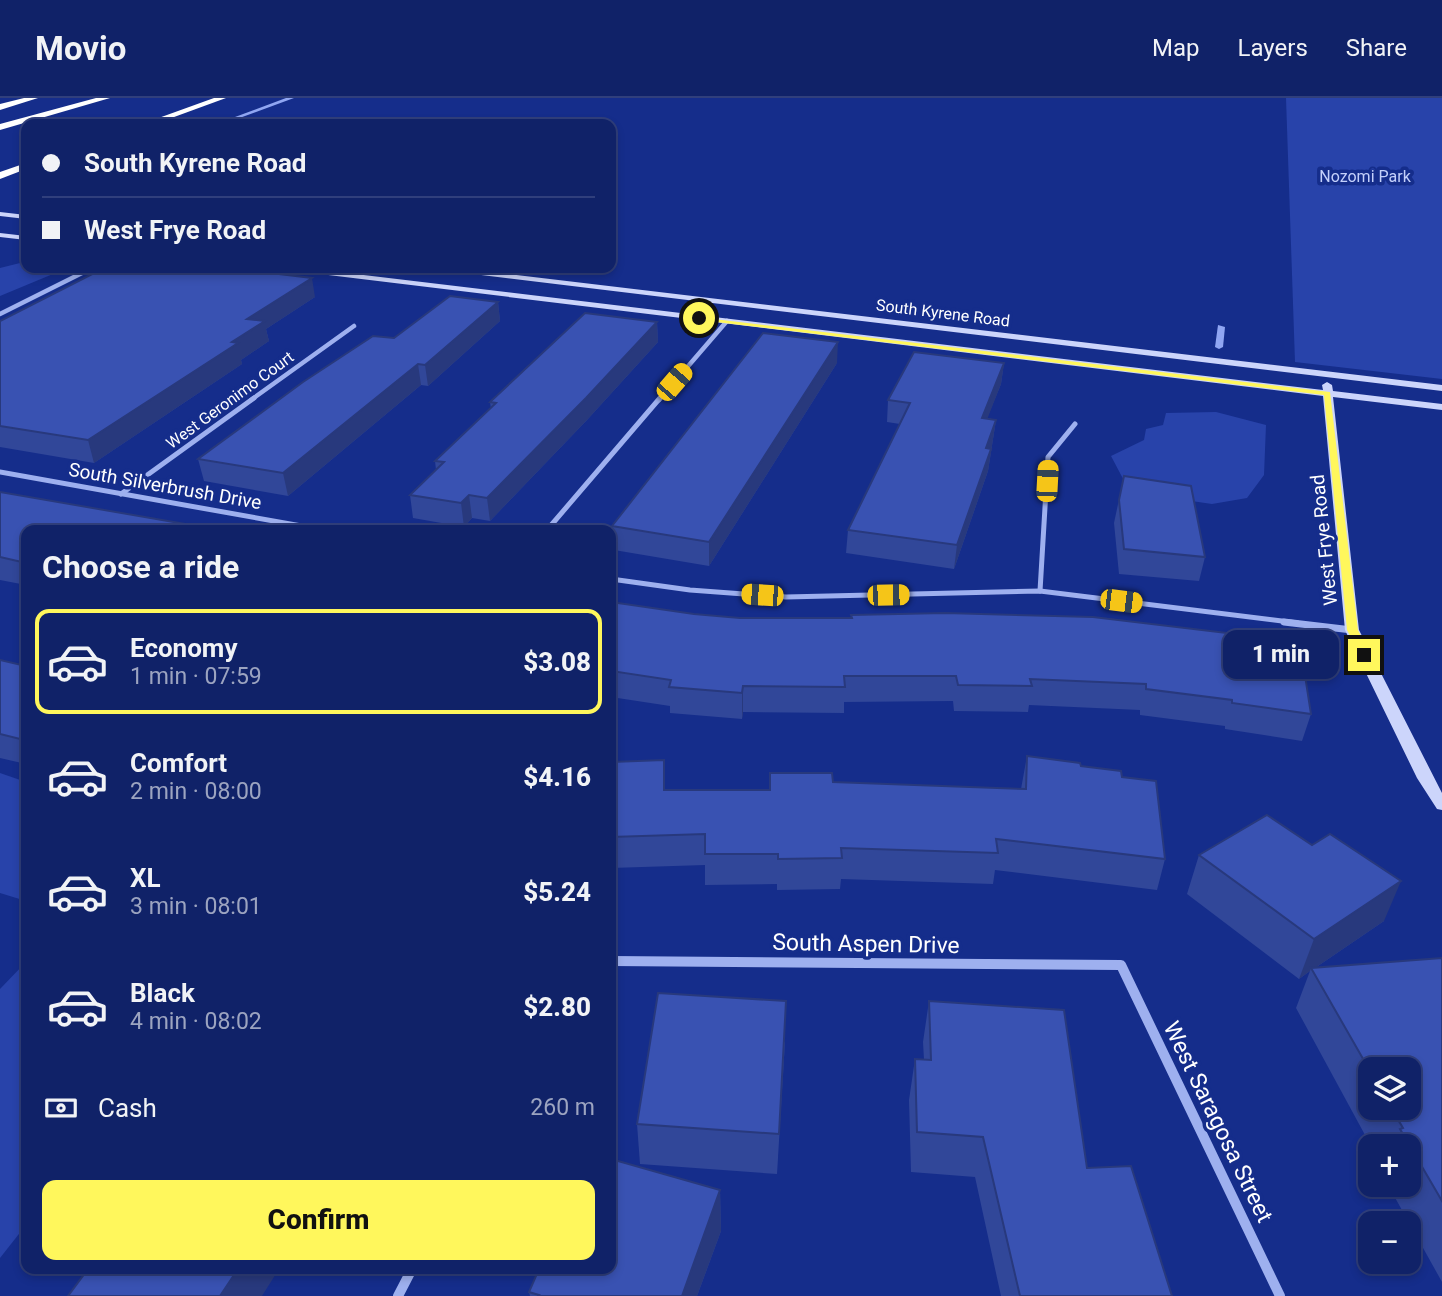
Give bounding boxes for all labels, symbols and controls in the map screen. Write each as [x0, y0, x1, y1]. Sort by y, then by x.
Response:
text: Movio [35, 29, 126, 68]
text: Map [1152, 34, 1200, 62]
text: Layers [1238, 34, 1308, 62]
text: Share [1346, 34, 1407, 62]
text: South Kyrene Road [84, 148, 306, 178]
park label: Nozomi Park [1319, 167, 1412, 186]
text: West Frye Road [84, 215, 266, 245]
street label: South Kyrene Road [875, 295, 1011, 331]
route start [683, 302, 715, 334]
street label: West Geronimo Court [163, 347, 297, 453]
car [653, 359, 696, 405]
street label: South Silverbrush Drive [67, 458, 263, 514]
car [1036, 459, 1059, 503]
street label: West Frye Road [1306, 473, 1342, 607]
text: Choose a ride [42, 548, 239, 586]
car [741, 583, 784, 607]
car [867, 584, 910, 606]
car [1099, 588, 1144, 614]
icon: car [46, 630, 109, 693]
callout: 1 min [1224, 630, 1340, 680]
text: Economy [130, 633, 237, 663]
route end [1348, 639, 1380, 671]
text: 1 min [1252, 641, 1310, 668]
text: $3.08 [523, 647, 591, 677]
text: 1 min · 07:59 [130, 663, 262, 690]
icon: car [46, 745, 109, 808]
text: Comfort [130, 748, 227, 778]
text: $4.16 [523, 762, 591, 792]
text: 2 min · 08:00 [130, 778, 262, 805]
icon: car [46, 860, 109, 923]
text: XL [130, 863, 161, 893]
text: $5.24 [523, 877, 591, 907]
text: 3 min · 08:01 [130, 893, 262, 920]
street label: South Aspen Drive [772, 929, 960, 959]
icon: car [46, 975, 109, 1038]
text: Black [130, 978, 195, 1008]
text: $2.80 [523, 992, 591, 1022]
text: 4 min · 08:02 [130, 1008, 262, 1035]
street label: West Saragosa Street [1158, 1017, 1278, 1227]
map controls [1358, 1057, 1421, 1274]
button: layers [1358, 1057, 1421, 1120]
icon: cash [42, 1089, 80, 1127]
text: Cash [98, 1093, 157, 1123]
text: 260 m [530, 1094, 595, 1121]
button: + [1358, 1134, 1421, 1197]
button: Confirm [42, 1180, 595, 1260]
button: − [1358, 1211, 1421, 1274]

